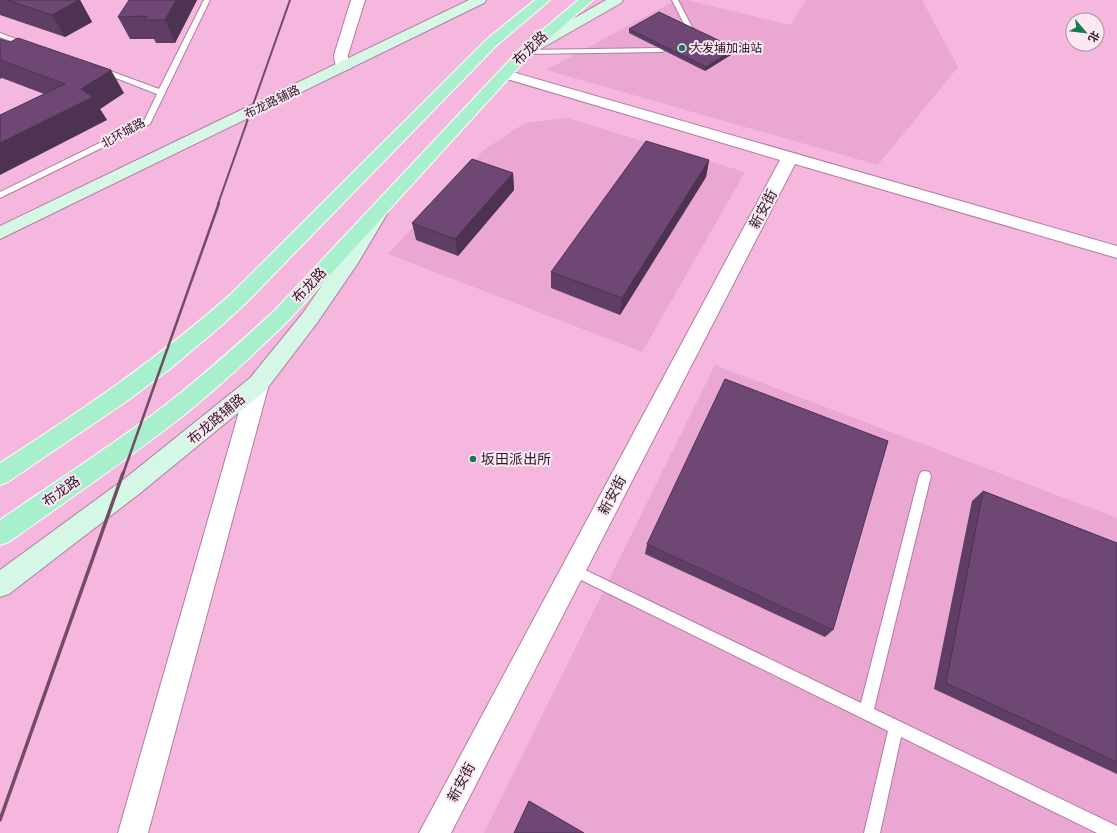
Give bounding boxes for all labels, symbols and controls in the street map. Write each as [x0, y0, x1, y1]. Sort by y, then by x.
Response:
north arrow [1065, 12, 1105, 52]
street label: 布龙路 [509, 27, 551, 69]
text: 北 [1085, 29, 1103, 45]
place label: 大发埔加油站 [690, 40, 762, 55]
marker: 大发埔加油站 [677, 43, 687, 53]
street label: 布龙路辅路 [242, 82, 302, 121]
street label: 北环城路 [98, 114, 147, 151]
street label: 新安街 [745, 186, 781, 232]
street label: 布龙路 [288, 264, 330, 306]
street label: 布龙路辅路 [183, 390, 249, 448]
place label: 坂田派出所 [481, 450, 551, 468]
marker: 坂田派出所 [468, 454, 478, 464]
street label: 布龙路 [39, 472, 83, 510]
street label: 新安街 [594, 472, 630, 518]
street label: 新安街 [443, 759, 479, 805]

